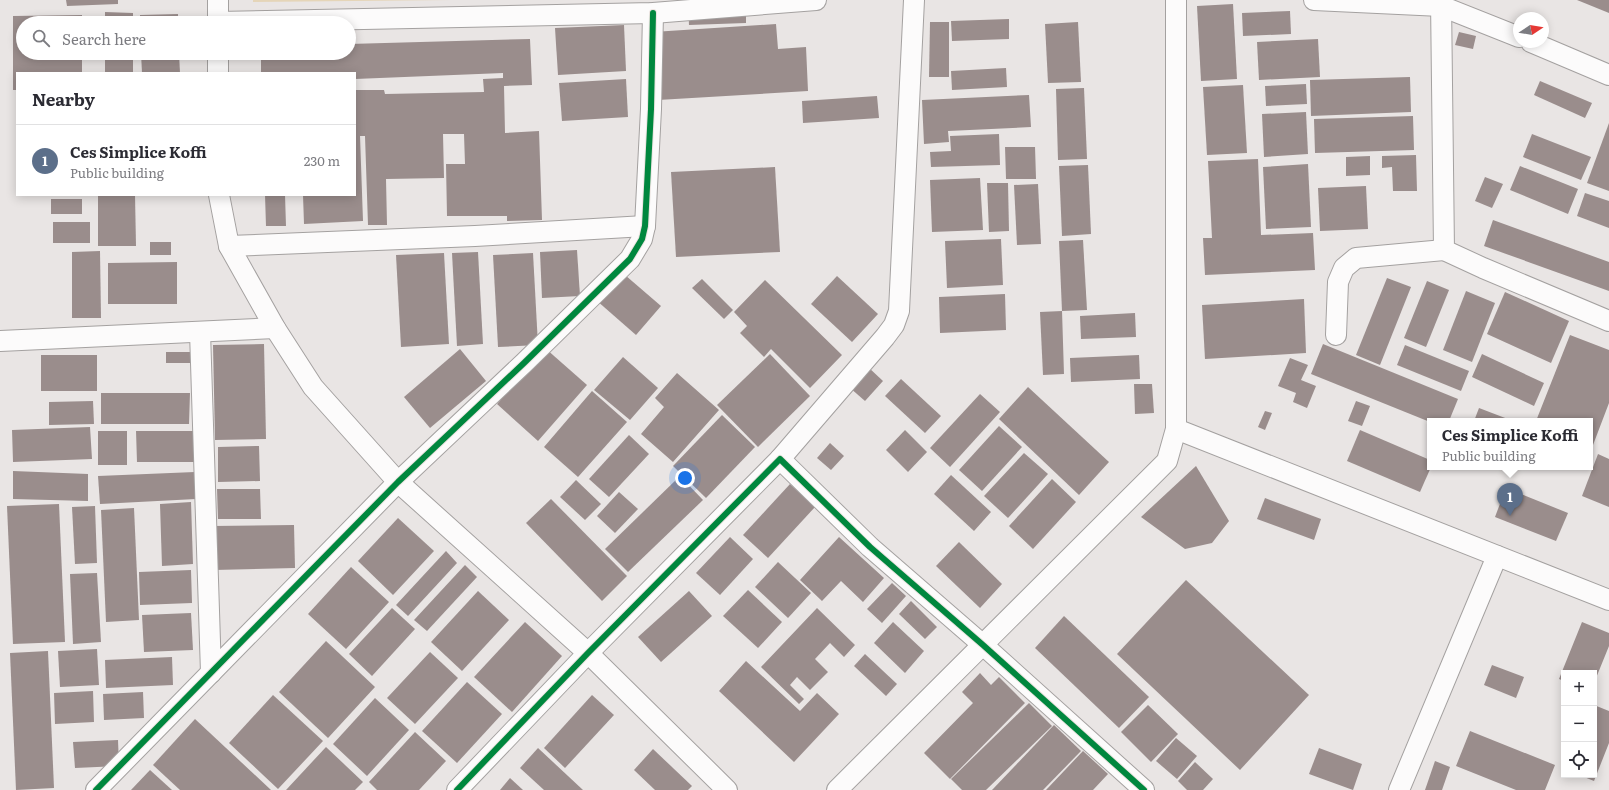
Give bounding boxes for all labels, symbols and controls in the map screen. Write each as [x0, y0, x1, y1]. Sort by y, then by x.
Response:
north arrow [1513, 12, 1549, 48]
search box [16, 16, 356, 60]
icon: search [30, 27, 52, 49]
text: Search here [62, 27, 146, 50]
text: Nearby [32, 86, 95, 111]
text: Ces Simplice Koffi [70, 140, 207, 163]
text: 1 [42, 151, 48, 170]
text: 230 m [304, 151, 340, 170]
text: Public building [70, 163, 164, 182]
popup [1427, 418, 1593, 470]
text: Ces Simplice Koffi [1442, 423, 1578, 446]
text: Public building [1442, 446, 1536, 465]
your location [675, 468, 695, 488]
pin: 1 [1497, 483, 1523, 516]
map controls [1561, 670, 1597, 778]
button: + [1561, 670, 1597, 706]
button: − [1561, 706, 1597, 742]
button: locate [1561, 742, 1597, 778]

